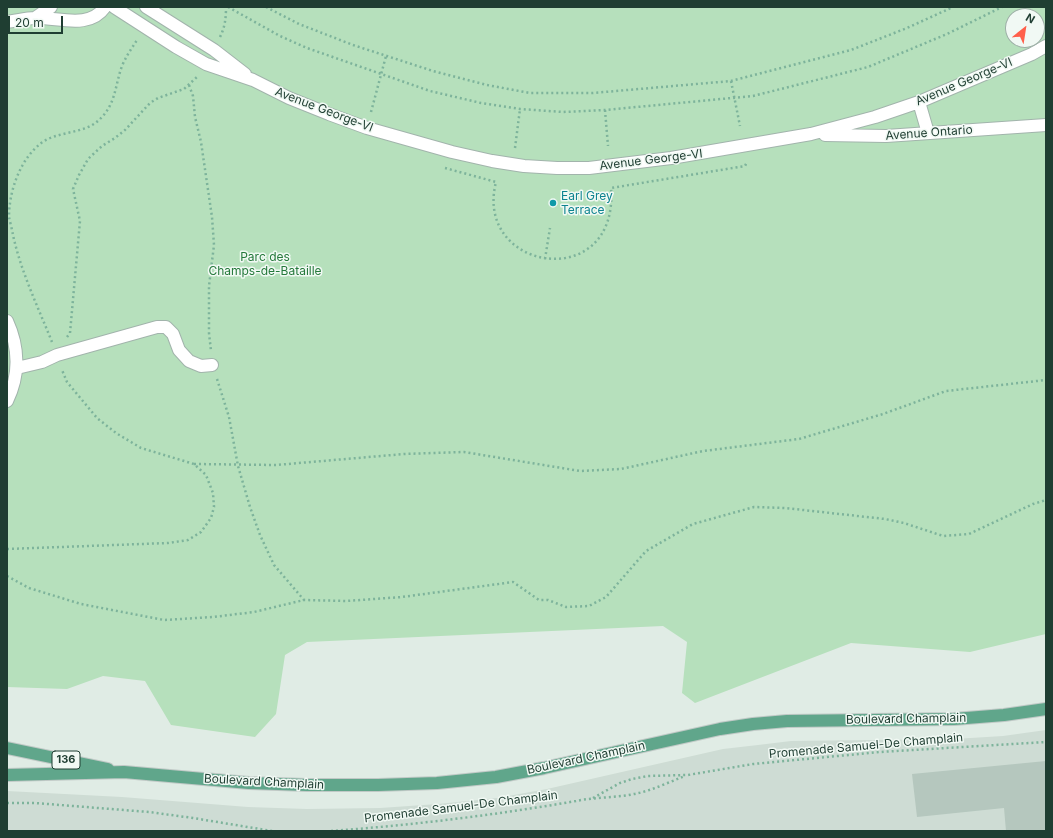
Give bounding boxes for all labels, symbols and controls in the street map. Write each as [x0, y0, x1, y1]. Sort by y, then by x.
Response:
scale bar [10, 8, 65, 34]
north arrow [1005, 8, 1045, 48]
text: N [1023, 10, 1038, 27]
text: 20 m [15, 15, 44, 30]
street label: Avenue George-VI [913, 55, 1015, 109]
street label: Avenue George-VI [273, 85, 375, 135]
street label: Avenue Ontario [885, 123, 973, 143]
street label: Avenue George-VI [599, 147, 703, 173]
place label: Earl Grey Terrace [561, 189, 613, 217]
marker: Earl Grey Terrace [548, 198, 558, 208]
park label: Parc des Champs-de-Bataille [208, 250, 322, 278]
street label: Boulevard Champlain [846, 711, 966, 727]
street label: Promenade Samuel-De Champlain [768, 730, 964, 762]
street label: Boulevard Champlain [526, 738, 646, 778]
road number: 136 [52, 751, 80, 769]
street label: Boulevard Champlain [204, 772, 324, 792]
street label: Promenade Samuel-De Champlain [363, 788, 559, 826]

